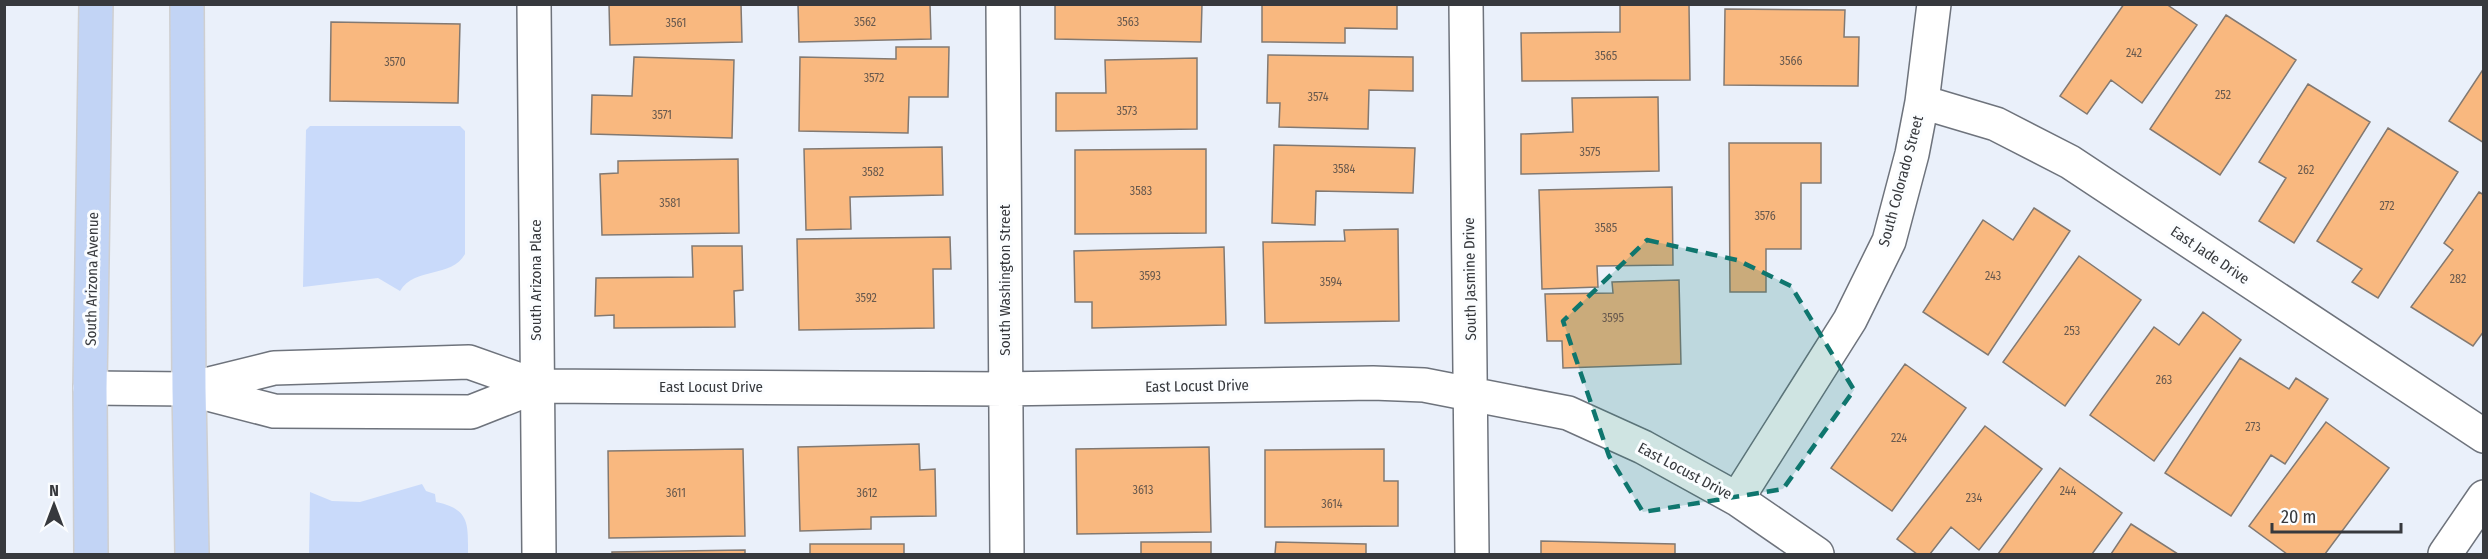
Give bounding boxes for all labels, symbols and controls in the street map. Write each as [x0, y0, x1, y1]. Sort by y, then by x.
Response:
house number: 3562 [854, 15, 876, 29]
house number: 3563 [1117, 15, 1139, 29]
house number: 3561 [665, 16, 687, 30]
house number: 242 [2126, 46, 2142, 60]
house number: 3565 [1595, 49, 1618, 63]
house number: 3566 [1780, 54, 1802, 68]
house number: 3570 [384, 55, 406, 69]
house number: 3572 [864, 71, 884, 85]
house number: 252 [2215, 88, 2231, 102]
house number: 3574 [1308, 90, 1329, 104]
house number: 3573 [1117, 104, 1137, 118]
house number: 3571 [652, 108, 672, 122]
street label: South Colorado Street [1875, 113, 1927, 249]
house number: 3575 [1580, 145, 1601, 159]
house number: 3584 [1333, 162, 1356, 176]
house number: 262 [2298, 163, 2314, 177]
house number: 3582 [862, 165, 884, 179]
house number: 3583 [1130, 184, 1152, 198]
house number: 3581 [659, 196, 681, 210]
house number: 272 [2379, 199, 2395, 213]
street label: South Washington Street [996, 204, 1014, 356]
house number: 3576 [1754, 209, 1776, 223]
street label: South Arizona Avenue [82, 212, 102, 346]
street label: South Jasmine Drive [1460, 217, 1480, 341]
street label: South Arizona Place [527, 219, 545, 341]
house number: 3585 [1595, 221, 1618, 235]
street label: East Jade Drive [2167, 222, 2253, 288]
house number: 3593 [1139, 269, 1161, 283]
house number: 243 [1985, 269, 2001, 283]
house number: 282 [2450, 272, 2466, 286]
house number: 3594 [1320, 275, 1342, 289]
house number: 3592 [855, 291, 877, 305]
house number: 3595 [1602, 311, 1625, 325]
house number: 253 [2064, 324, 2080, 338]
house number: 263 [2156, 373, 2172, 387]
street label: East Locust Drive [1145, 376, 1249, 396]
street label: East Locust Drive [659, 378, 763, 396]
house number: 273 [2245, 420, 2261, 434]
house number: 224 [1891, 431, 1907, 445]
street label: East Locust Drive [1635, 439, 1735, 503]
north arrow [24, 475, 84, 535]
text: N [49, 481, 59, 500]
house number: 3613 [1133, 483, 1153, 497]
house number: 244 [2060, 484, 2077, 498]
house number: 3611 [666, 486, 686, 500]
house number: 3612 [857, 486, 877, 500]
house number: 234 [1966, 491, 1982, 505]
scale bar [2272, 496, 2401, 534]
house number: 3614 [1321, 497, 1343, 511]
text: 20 m [2281, 506, 2316, 528]

